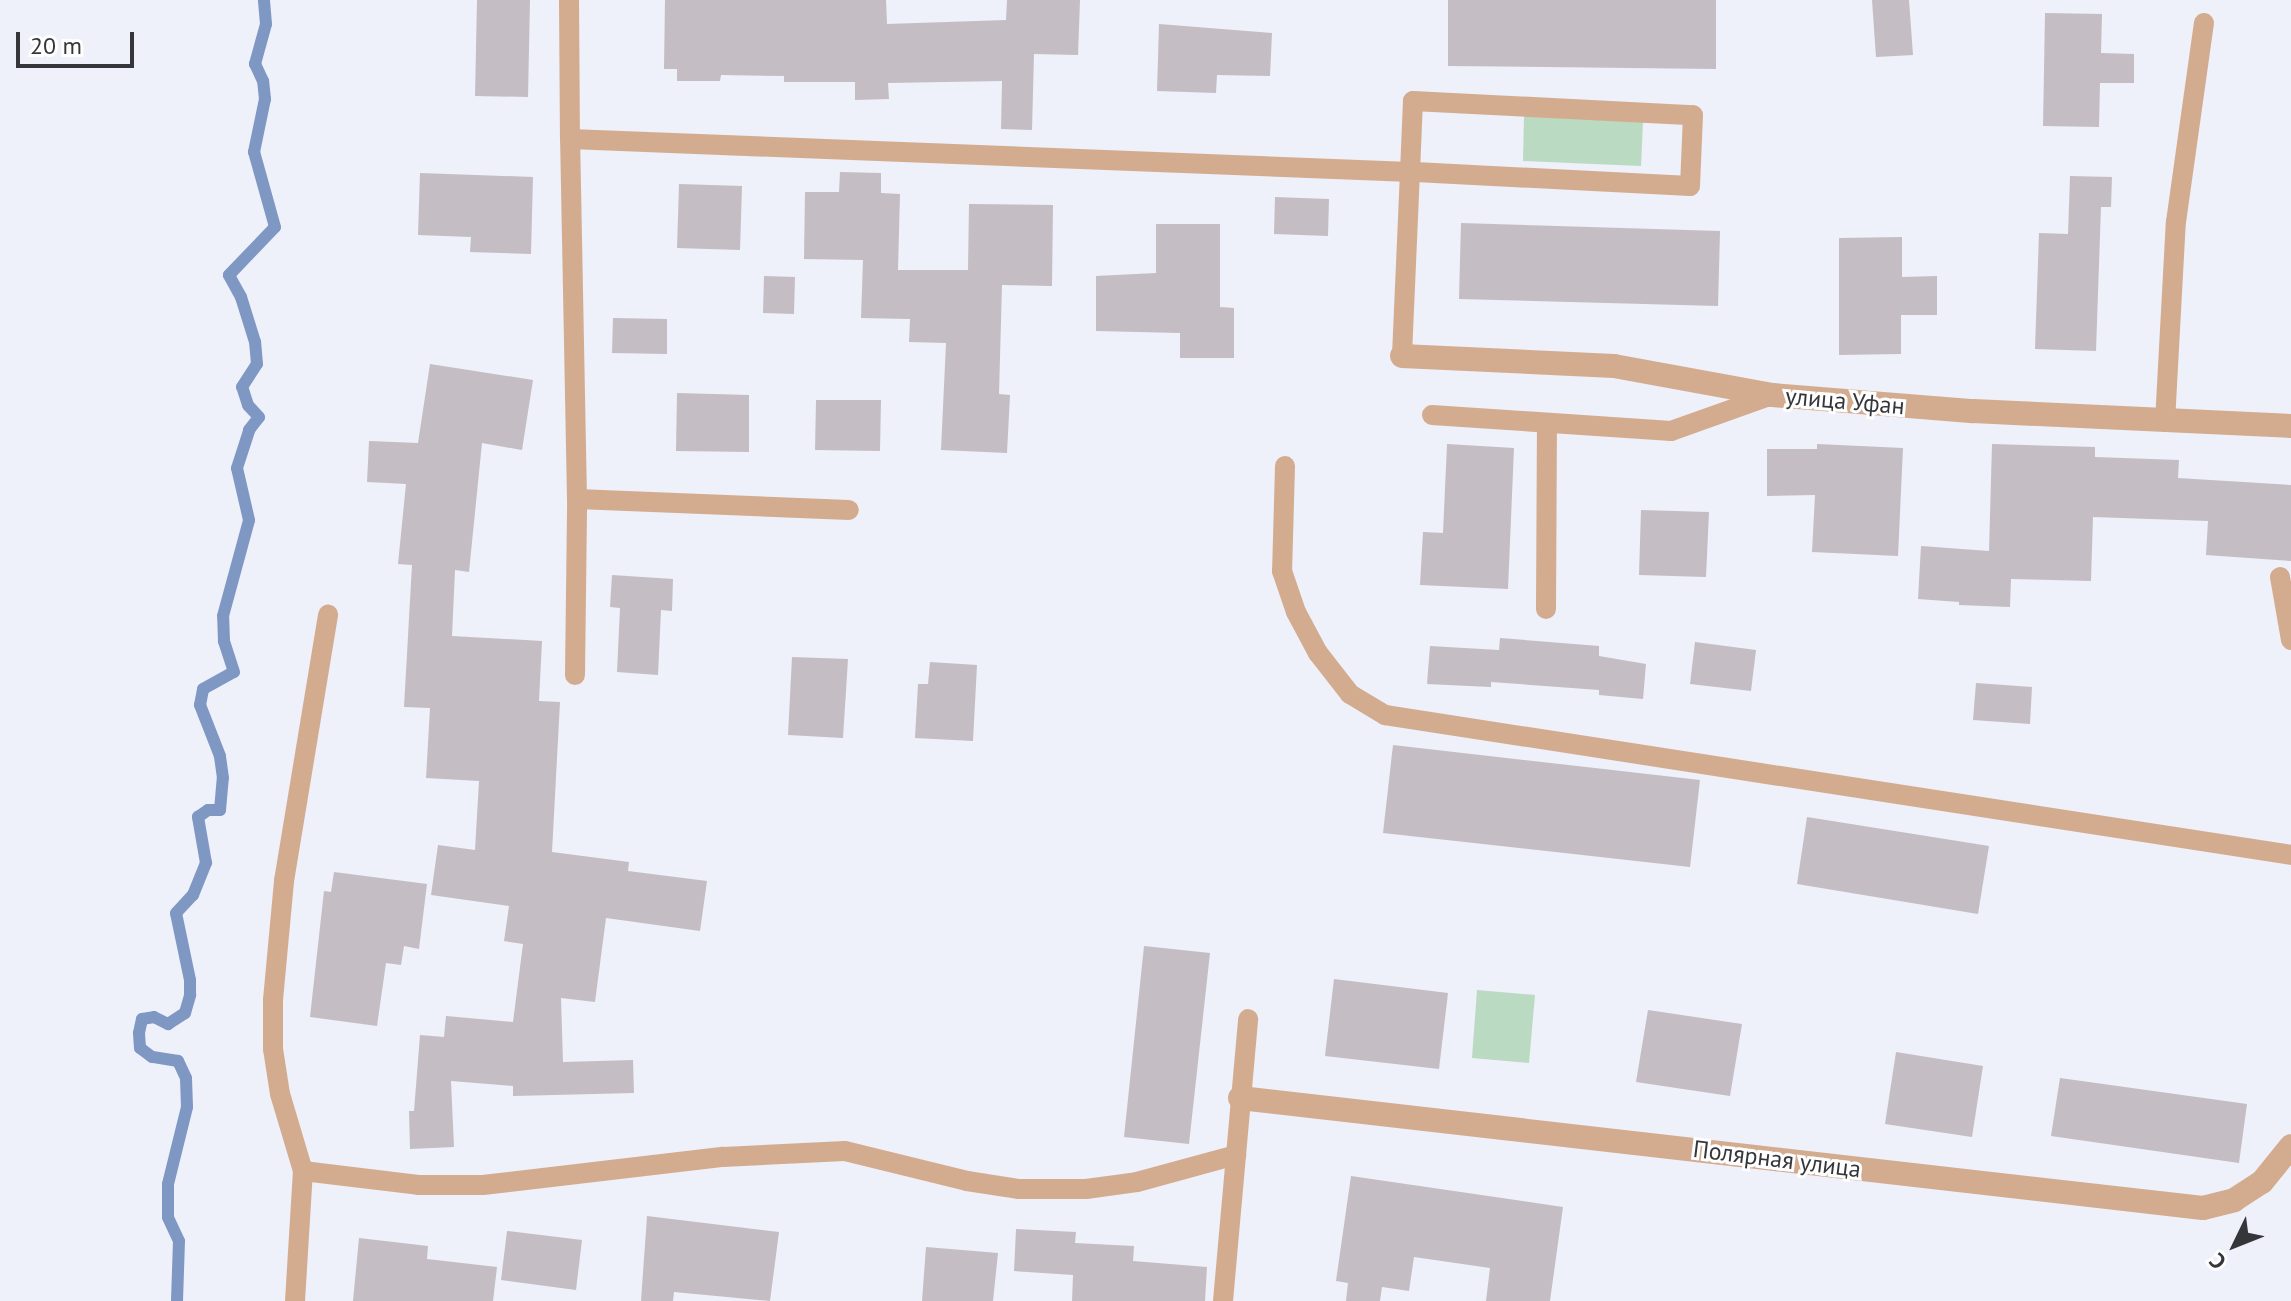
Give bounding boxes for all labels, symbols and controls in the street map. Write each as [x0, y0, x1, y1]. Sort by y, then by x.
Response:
scale bar [20, 16, 138, 66]
text: 20 m [30, 30, 82, 61]
street label: улица Уфан [1784, 381, 1906, 421]
street label: Полярная улица [1692, 1134, 1862, 1184]
north arrow [2195, 1205, 2275, 1285]
text: С [2203, 1247, 2232, 1275]

